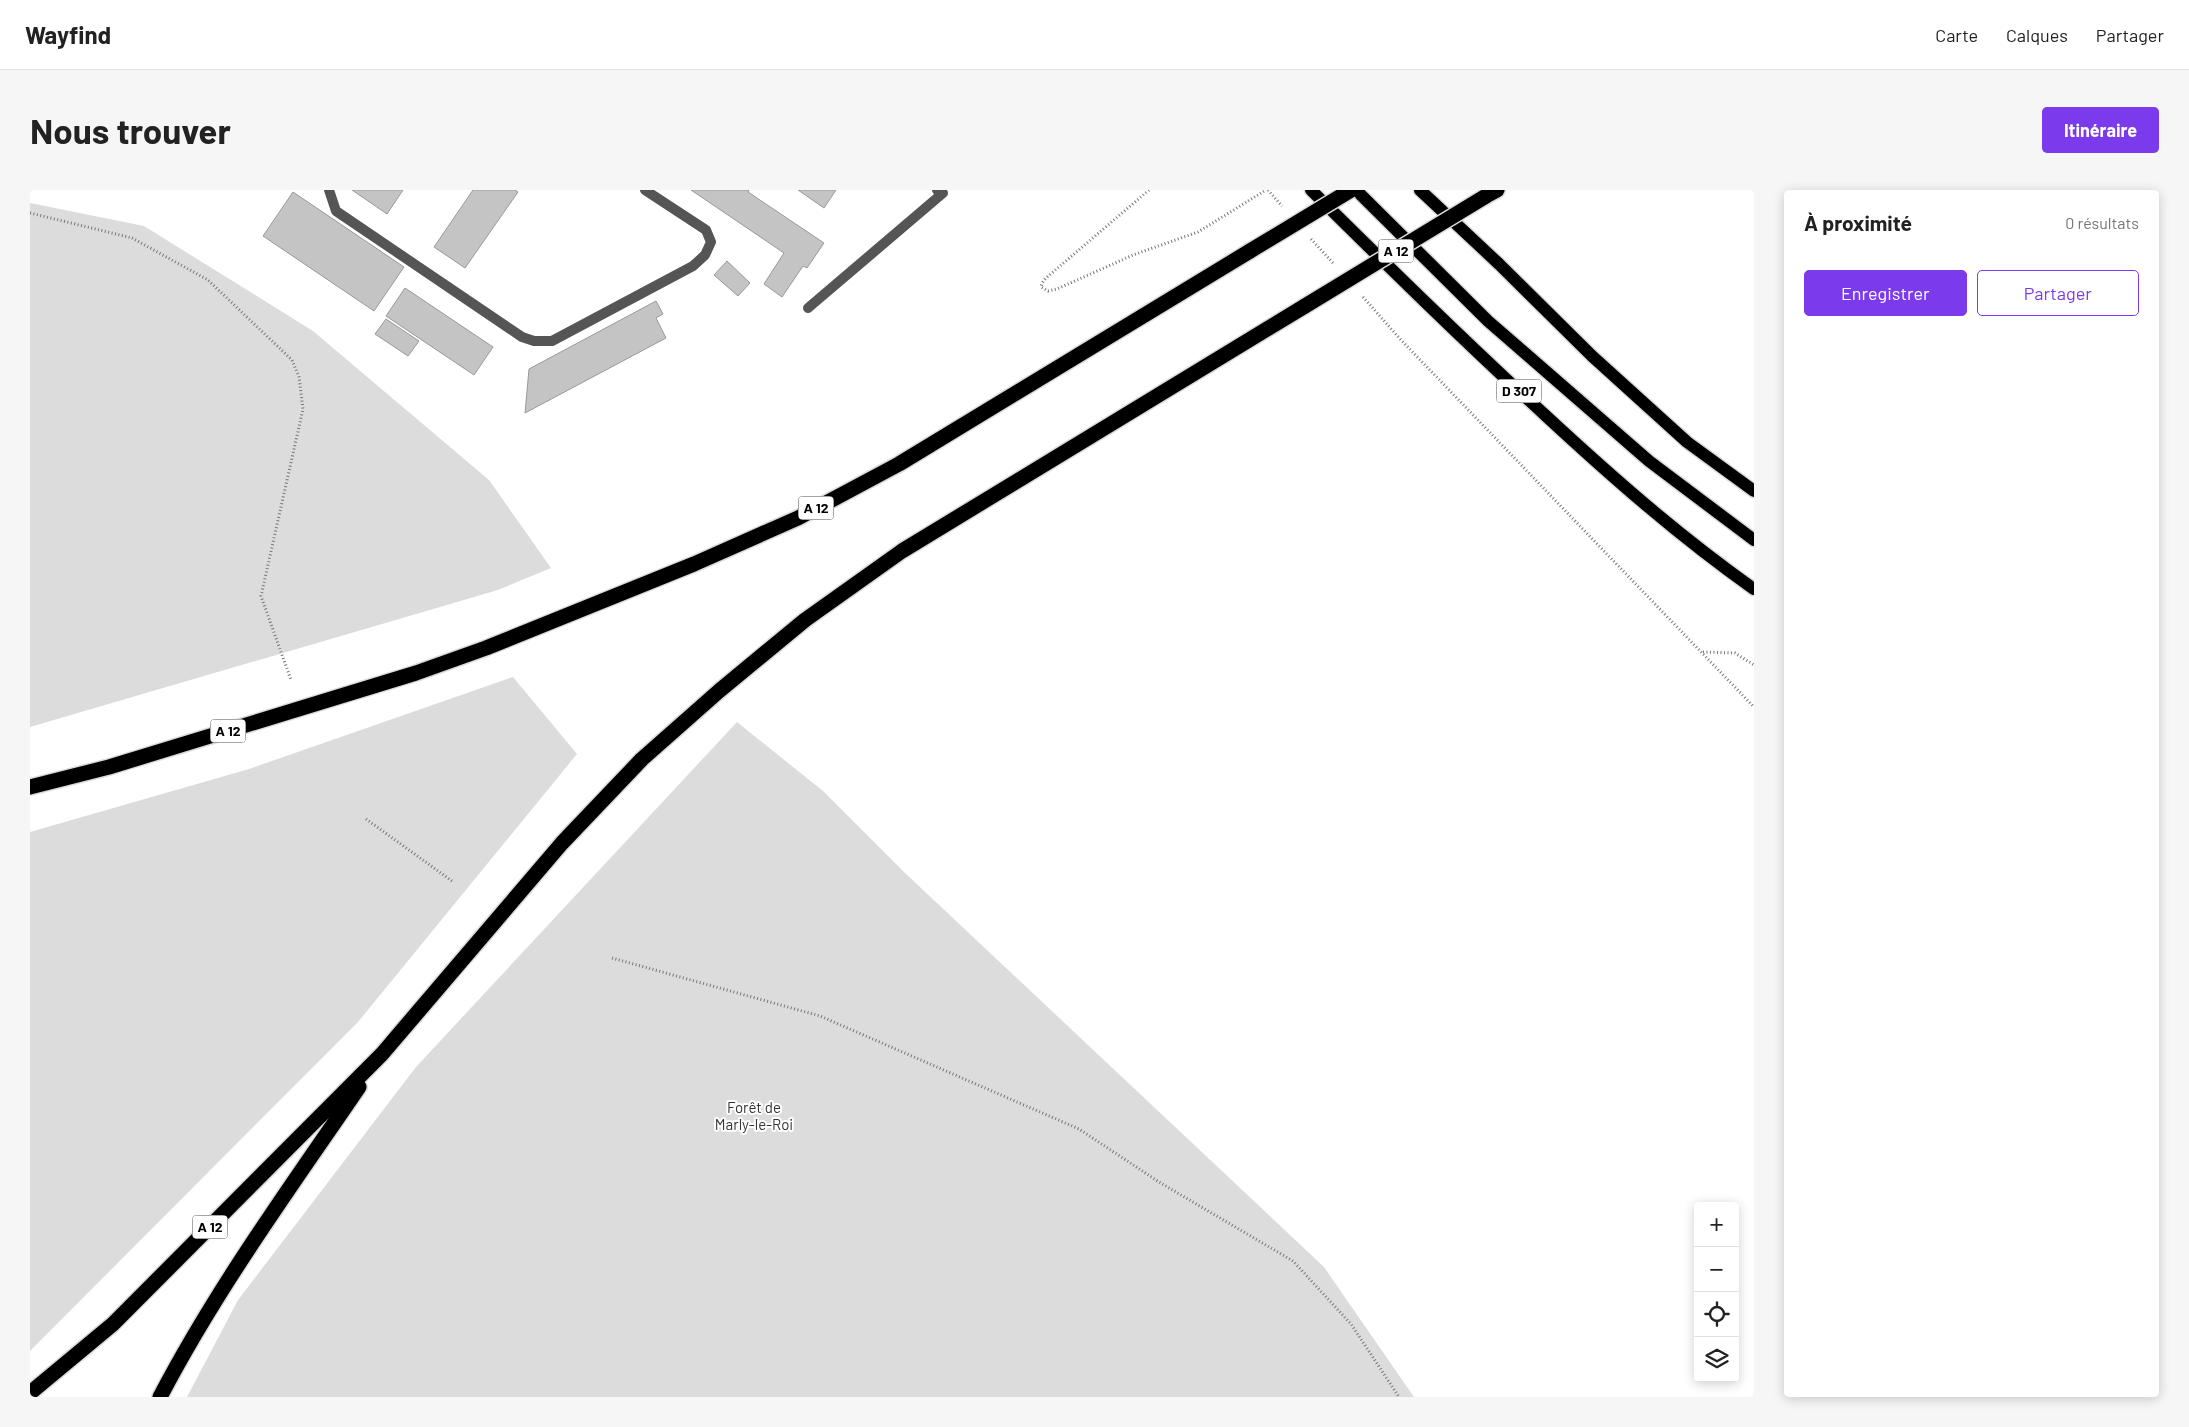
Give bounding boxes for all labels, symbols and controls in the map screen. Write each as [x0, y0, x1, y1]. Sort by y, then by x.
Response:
text: Wayfind [25, 20, 111, 49]
text: Carte [1935, 24, 1978, 46]
text: Calques [2006, 24, 2068, 46]
text: Partager [2096, 24, 2164, 46]
button: Itinéraire [2042, 107, 2159, 153]
text: Nous trouver [30, 109, 231, 151]
text: À proximité [1804, 210, 1912, 235]
text: 0 résultats [2065, 213, 2139, 232]
road number: A 12 [1378, 239, 1414, 262]
button: Enregistrer [1804, 270, 1967, 316]
button: Partager [1977, 270, 2139, 316]
road number: D 307 [1496, 380, 1542, 402]
road number: A 12 [798, 496, 834, 520]
road number: A 12 [210, 720, 246, 742]
park label: Forêt de Marly-le-Roi [715, 1098, 793, 1133]
map controls [1694, 1202, 1739, 1382]
button: + [1694, 1202, 1739, 1247]
road number: A 12 [192, 1216, 228, 1238]
button: − [1694, 1247, 1739, 1292]
button: locate [1694, 1292, 1739, 1337]
button: layers [1694, 1337, 1739, 1382]

